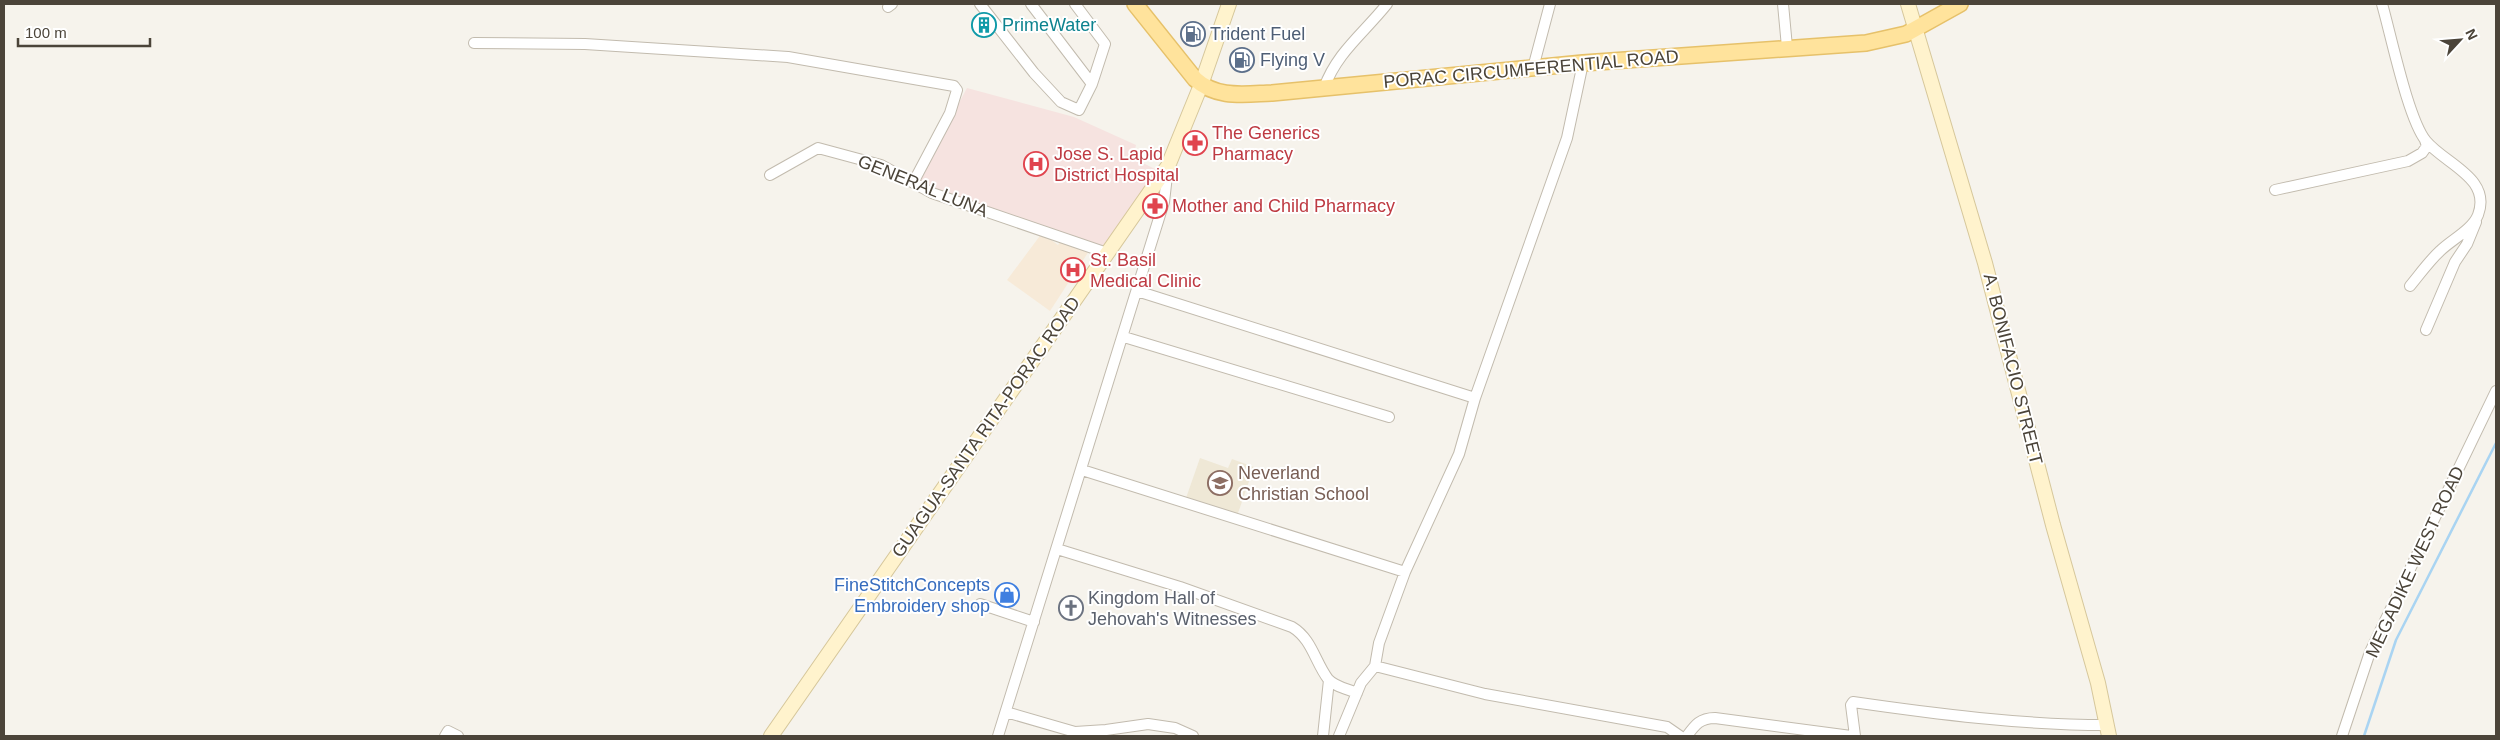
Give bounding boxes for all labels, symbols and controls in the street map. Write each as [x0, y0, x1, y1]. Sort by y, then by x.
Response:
building icon: PrimeWater [971, 12, 997, 38]
scale bar [18, 15, 150, 47]
place label: PrimeWater [1002, 15, 1096, 35]
north arrow [2435, 15, 2485, 65]
fuel station icon: Trident Fuel [1180, 21, 1206, 47]
text: 100 m [25, 24, 67, 41]
place label: Trident Fuel [1210, 24, 1305, 44]
text: N [2462, 26, 2481, 42]
street label: PORAC CIRCUMFERENTIAL ROAD [1383, 46, 1679, 92]
fuel station icon: Flying V [1229, 47, 1255, 73]
place label: Flying V [1260, 50, 1325, 70]
place label: The Generics Pharmacy [1212, 123, 1320, 164]
pharmacy icon: The Generics Pharmacy [1182, 130, 1208, 156]
place label: Jose S. Lapid District Hospital [1054, 144, 1179, 185]
street label: GENERAL LUNA [855, 151, 991, 221]
hospital icon: Jose S. Lapid District Hospital [1023, 151, 1049, 177]
pharmacy icon: Mother and Child Pharmacy [1142, 193, 1168, 219]
place label: Mother and Child Pharmacy [1172, 196, 1395, 216]
place label: St. Basil Medical Clinic [1090, 250, 1201, 291]
hospital icon: St. Basil Medical Clinic [1060, 257, 1086, 283]
street label: A. BONIFACIO STREET [1980, 271, 2046, 467]
street label: GUAGUA-SANTA RITA-PORAC ROAD [888, 293, 1084, 561]
place label: Neverland Christian School [1238, 463, 1369, 504]
street label: MEGADIKE WEST ROAD [2362, 463, 2468, 661]
school or university icon: Neverland Christian School [1207, 470, 1233, 496]
place label: FineStitchConcepts Embroidery shop [834, 575, 990, 616]
shop icon: FineStitchConcepts Embroidery shop [994, 582, 1020, 608]
place label: Kingdom Hall of Jehovah's Witnesses [1088, 588, 1257, 629]
church icon: Kingdom Hall of Jehovah's Witnesses [1058, 595, 1084, 621]

